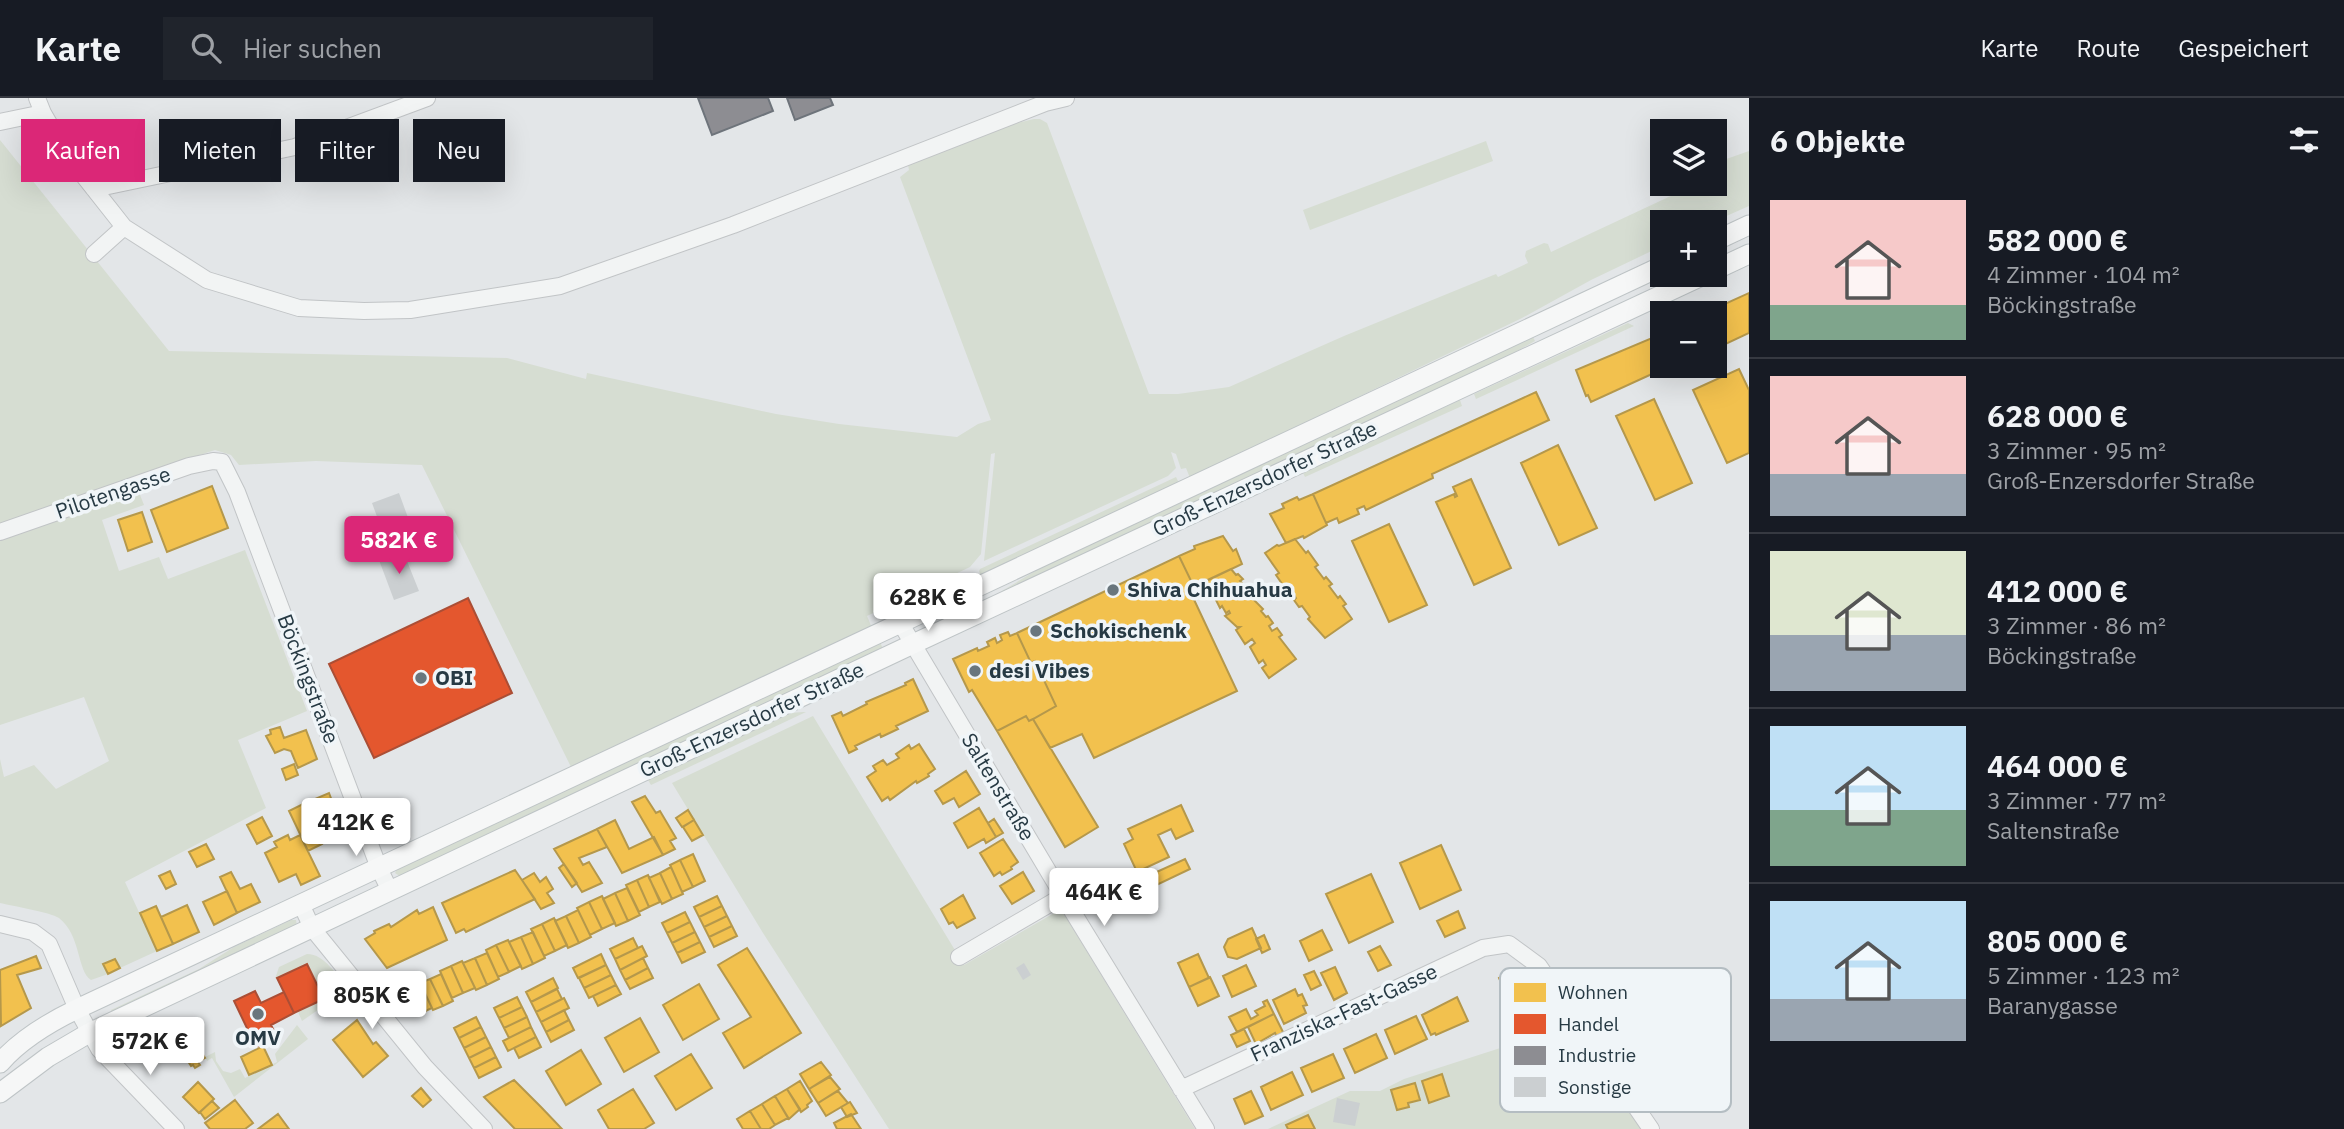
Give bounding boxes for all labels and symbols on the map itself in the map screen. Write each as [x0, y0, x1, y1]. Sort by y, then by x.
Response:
street label: Groß-Enzersdorfer Straße [1148, 414, 1381, 542]
street label: Pilotengasse [51, 459, 174, 525]
pin: 582K € [342, 517, 456, 576]
pin: 628K € [871, 574, 985, 633]
place label: Shiva Chihuahua [1127, 575, 1293, 603]
marker: Shiva Chihuahua [1105, 582, 1121, 598]
street label: Böckingstraße [271, 610, 346, 747]
place label: Schokischenk [1050, 616, 1188, 644]
marker: Schokischenk [1028, 623, 1044, 639]
street label: Groß-Enzersdorfer Straße [635, 655, 868, 783]
place label: desi Vibes [989, 656, 1090, 684]
place label: OBI [435, 663, 473, 691]
marker: desi Vibes [967, 663, 983, 679]
marker: OBI [413, 670, 429, 686]
street label: Saltenstraße [956, 727, 1042, 846]
pin: 412K € [299, 798, 413, 858]
pin: 464K € [1047, 868, 1161, 928]
street label: Franziska-Fast-Gasse [1246, 956, 1442, 1068]
legend [1500, 968, 1731, 1112]
pin: 805K € [315, 972, 429, 1031]
text: Wohnen [1558, 980, 1628, 1004]
marker: OMV [250, 1006, 266, 1022]
text: Handel [1558, 1012, 1619, 1036]
pin: 572K € [93, 1018, 207, 1077]
place label: OMV [235, 1023, 281, 1051]
text: Industrie [1558, 1043, 1636, 1067]
text: Sonstige [1558, 1075, 1631, 1099]

